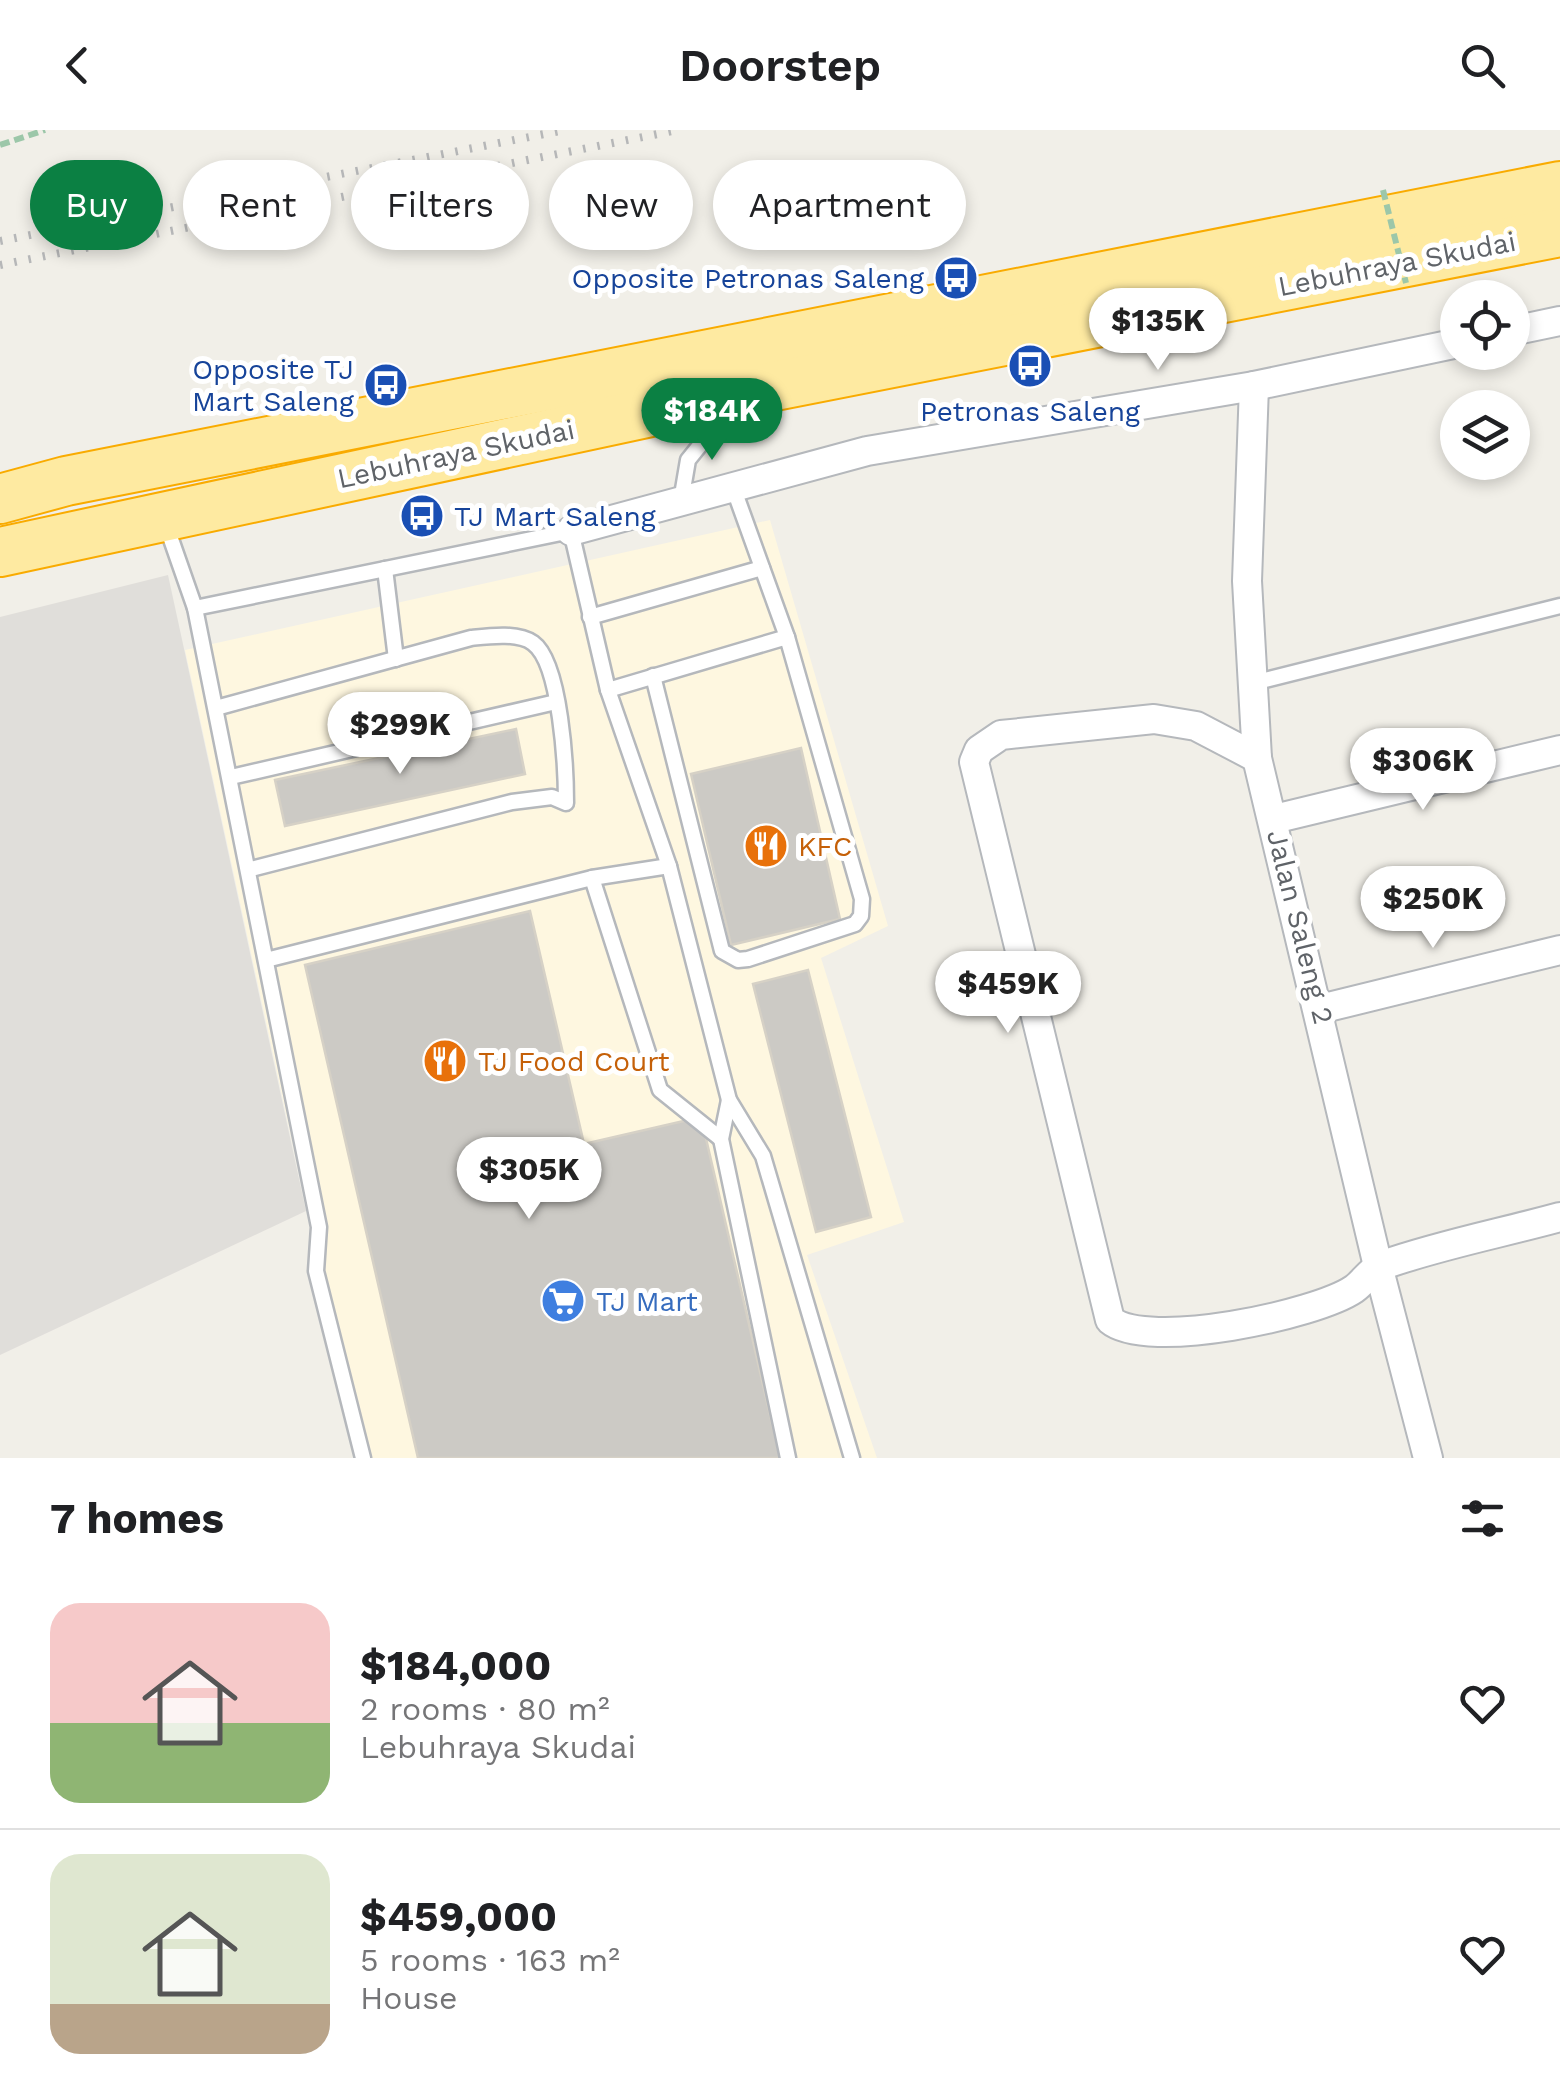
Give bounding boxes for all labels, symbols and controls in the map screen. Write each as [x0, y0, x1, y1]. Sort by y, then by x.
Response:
icon: back [50, 38, 105, 93]
icon: search [1455, 38, 1510, 93]
text: Doorstep [679, 39, 881, 92]
chip: Buy [30, 160, 163, 250]
chip: Rent [183, 160, 331, 250]
chip: Filters [351, 160, 529, 250]
chip: New [549, 160, 693, 250]
chip: Apartment [713, 160, 966, 250]
street label: Lebuhraya Skudai [1275, 225, 1519, 303]
bus stop icon: Opposite Petronas Saleng [933, 255, 979, 301]
place label: Opposite Petronas Saleng [572, 262, 924, 295]
map controls [1440, 280, 1530, 480]
button: locate [1440, 280, 1530, 370]
pin: $135K [1088, 288, 1228, 373]
text: $135K [1111, 301, 1205, 339]
bus stop icon: Petronas Saleng [1007, 343, 1053, 389]
place label: Opposite TJ Mart Saleng [192, 353, 354, 418]
bus stop icon: Opposite TJ Mart Saleng [363, 362, 409, 408]
pin: $184K [642, 378, 782, 463]
button: layers [1440, 390, 1530, 480]
text: $184K [663, 391, 761, 429]
place label: Petronas Saleng [920, 395, 1140, 428]
street label: Lebuhraya Skudai [334, 413, 578, 495]
bus stop icon: TJ Mart Saleng [399, 493, 445, 539]
place label: TJ Mart Saleng [454, 500, 656, 533]
pin: $299K [330, 692, 470, 777]
text: $299K [349, 705, 451, 743]
pin: $306K [1353, 728, 1493, 813]
text: $306K [1372, 741, 1474, 779]
restaurant icon: KFC [743, 823, 789, 869]
street label: Jalan Saleng 2 [1260, 827, 1340, 1027]
place label: KFC [798, 830, 852, 863]
pin: $250K [1363, 866, 1503, 951]
text: $250K [1382, 879, 1484, 917]
pin: $459K [938, 951, 1078, 1036]
text: $459K [957, 964, 1059, 1002]
restaurant icon: TJ Food Court [422, 1038, 468, 1084]
place label: TJ Food Court [478, 1045, 670, 1078]
pin: $305K [459, 1137, 599, 1222]
text: $305K [479, 1150, 579, 1188]
supermarket icon: TJ Mart [540, 1278, 586, 1324]
place label: TJ Mart [596, 1285, 698, 1318]
icon: filters [1455, 1491, 1510, 1546]
text: 7 homes [50, 1494, 224, 1543]
text: $184,000 [360, 1641, 551, 1690]
icon: home [130, 1643, 250, 1763]
icon: heart [1455, 1676, 1510, 1731]
text: 2 rooms · 80 m² [360, 1690, 610, 1728]
text: Lebuhraya Skudai [360, 1728, 636, 1766]
text: $459,000 [360, 1892, 557, 1941]
icon: home [130, 1894, 250, 2014]
icon: heart [1455, 1927, 1510, 1982]
text: 5 rooms · 163 m² [360, 1941, 620, 1979]
text: House [360, 1979, 458, 2017]

